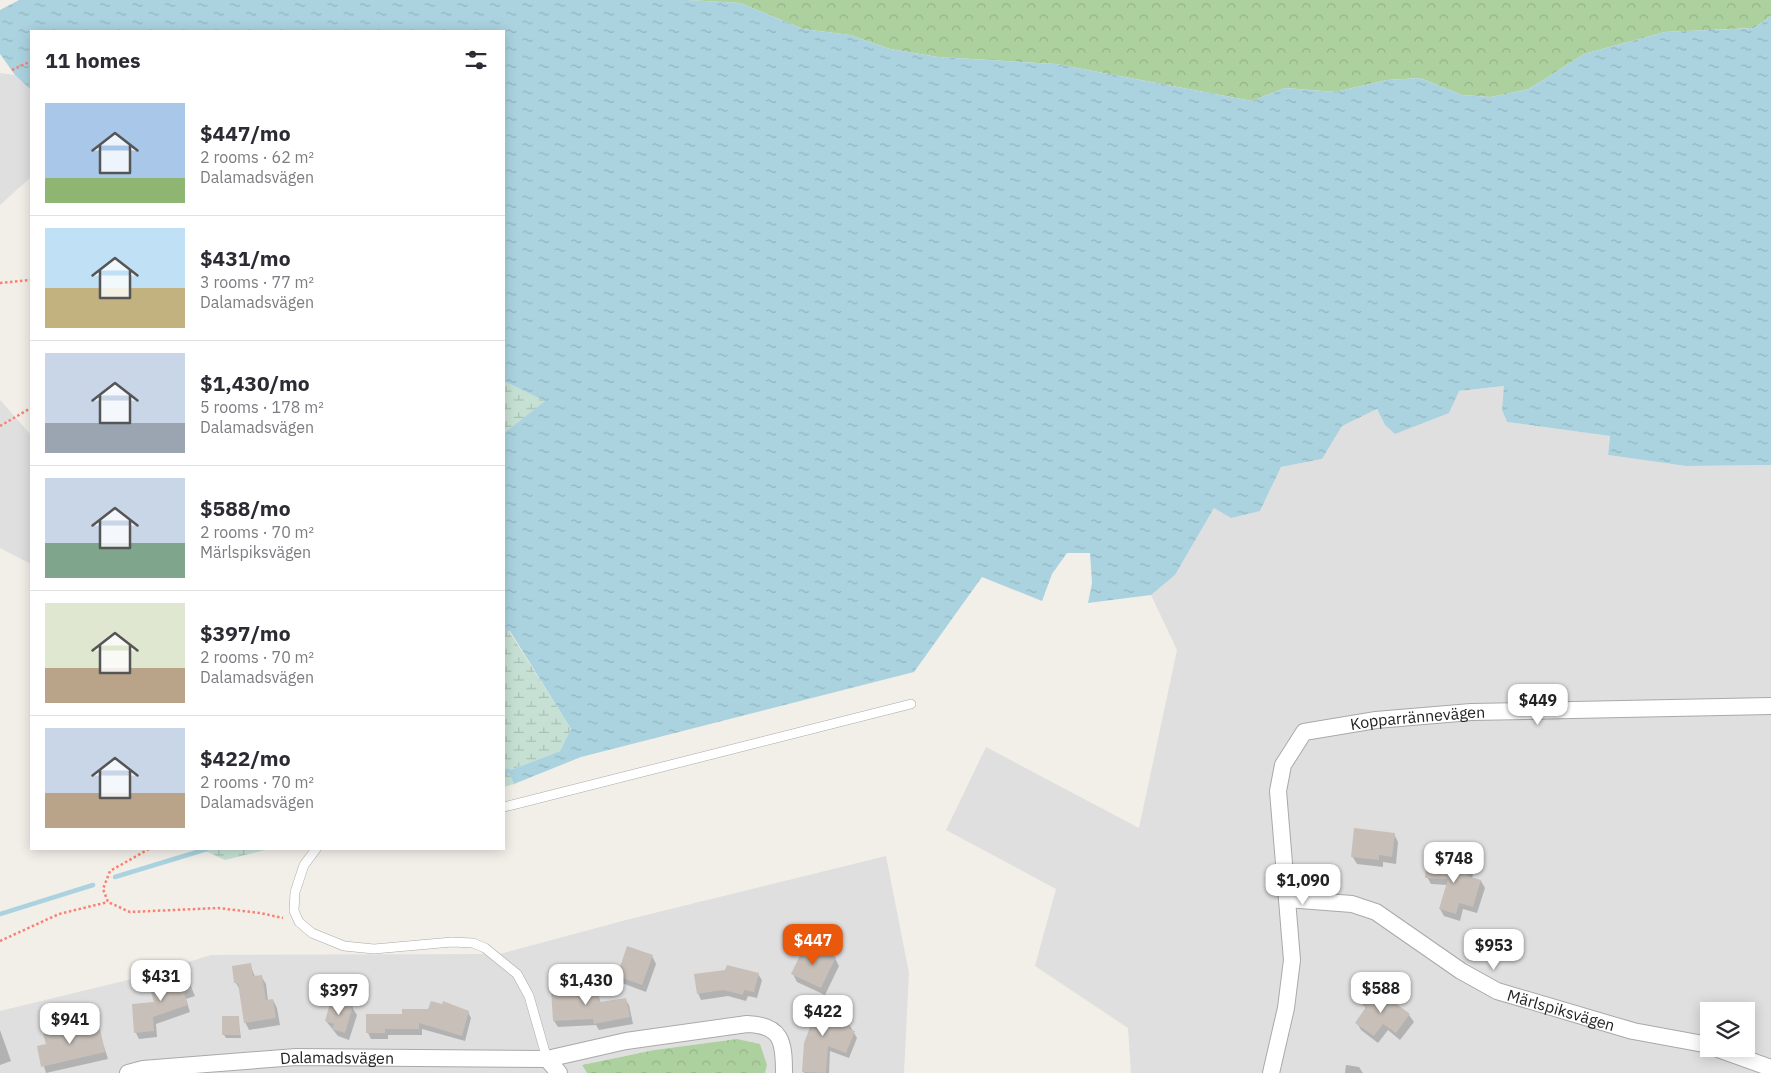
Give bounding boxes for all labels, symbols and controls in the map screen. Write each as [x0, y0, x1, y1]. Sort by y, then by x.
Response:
text: 11 homes [45, 46, 141, 74]
icon: filters [462, 46, 490, 74]
text: $447/mo [200, 119, 291, 147]
icon: home [85, 123, 145, 183]
text: 2 rooms · 62 m² [200, 147, 314, 167]
text: Dalamadsvägen [200, 167, 314, 187]
text: $431/mo [200, 244, 291, 272]
icon: home [85, 248, 145, 308]
text: 3 rooms · 77 m² [200, 272, 314, 292]
text: Dalamadsvägen [200, 292, 314, 312]
text: $1,430/mo [200, 369, 310, 397]
icon: home [85, 373, 145, 433]
text: 5 rooms · 178 m² [200, 397, 324, 417]
text: Dalamadsvägen [200, 417, 314, 437]
text: $588/mo [200, 494, 291, 522]
icon: home [85, 498, 145, 558]
text: 2 rooms · 70 m² [200, 522, 314, 542]
text: Märlspiksvägen [200, 542, 311, 562]
text: $397/mo [200, 619, 291, 647]
icon: home [85, 623, 145, 683]
text: 2 rooms · 70 m² [200, 647, 314, 667]
text: Dalamadsvägen [200, 667, 314, 687]
pin: $449 [1508, 684, 1568, 726]
text: $449 [1519, 690, 1557, 710]
street label: Kopparrännevägen [1349, 702, 1485, 734]
text: $422/mo [200, 744, 291, 772]
icon: home [85, 748, 145, 808]
text: 2 rooms · 70 m² [200, 772, 314, 792]
text: Dalamadsvägen [200, 792, 314, 812]
pin: $748 [1424, 842, 1484, 884]
text: $748 [1435, 848, 1473, 868]
pin: $1,090 [1262, 864, 1344, 906]
text: $1,090 [1277, 870, 1329, 890]
pin: $447 [783, 924, 843, 966]
pin: $953 [1464, 928, 1524, 971]
text: $447 [794, 930, 832, 950]
text: $953 [1475, 935, 1513, 955]
pin: $431 [131, 960, 191, 1002]
pin: $1,430 [545, 964, 627, 1006]
text: $431 [142, 966, 180, 986]
text: $1,430 [560, 970, 612, 990]
pin: $588 [1351, 972, 1411, 1014]
pin: $397 [309, 974, 369, 1016]
text: $588 [1362, 978, 1400, 998]
text: $397 [320, 980, 358, 1000]
street label: Märlspiksvägen [1505, 985, 1617, 1035]
pin: $422 [793, 994, 853, 1037]
text: $422 [804, 1001, 842, 1021]
pin: $941 [40, 1002, 100, 1045]
map controls [1700, 1002, 1755, 1057]
button: layers [1700, 1002, 1755, 1057]
text: $941 [51, 1009, 89, 1029]
street label: Dalamadsvägen [279, 1047, 394, 1068]

